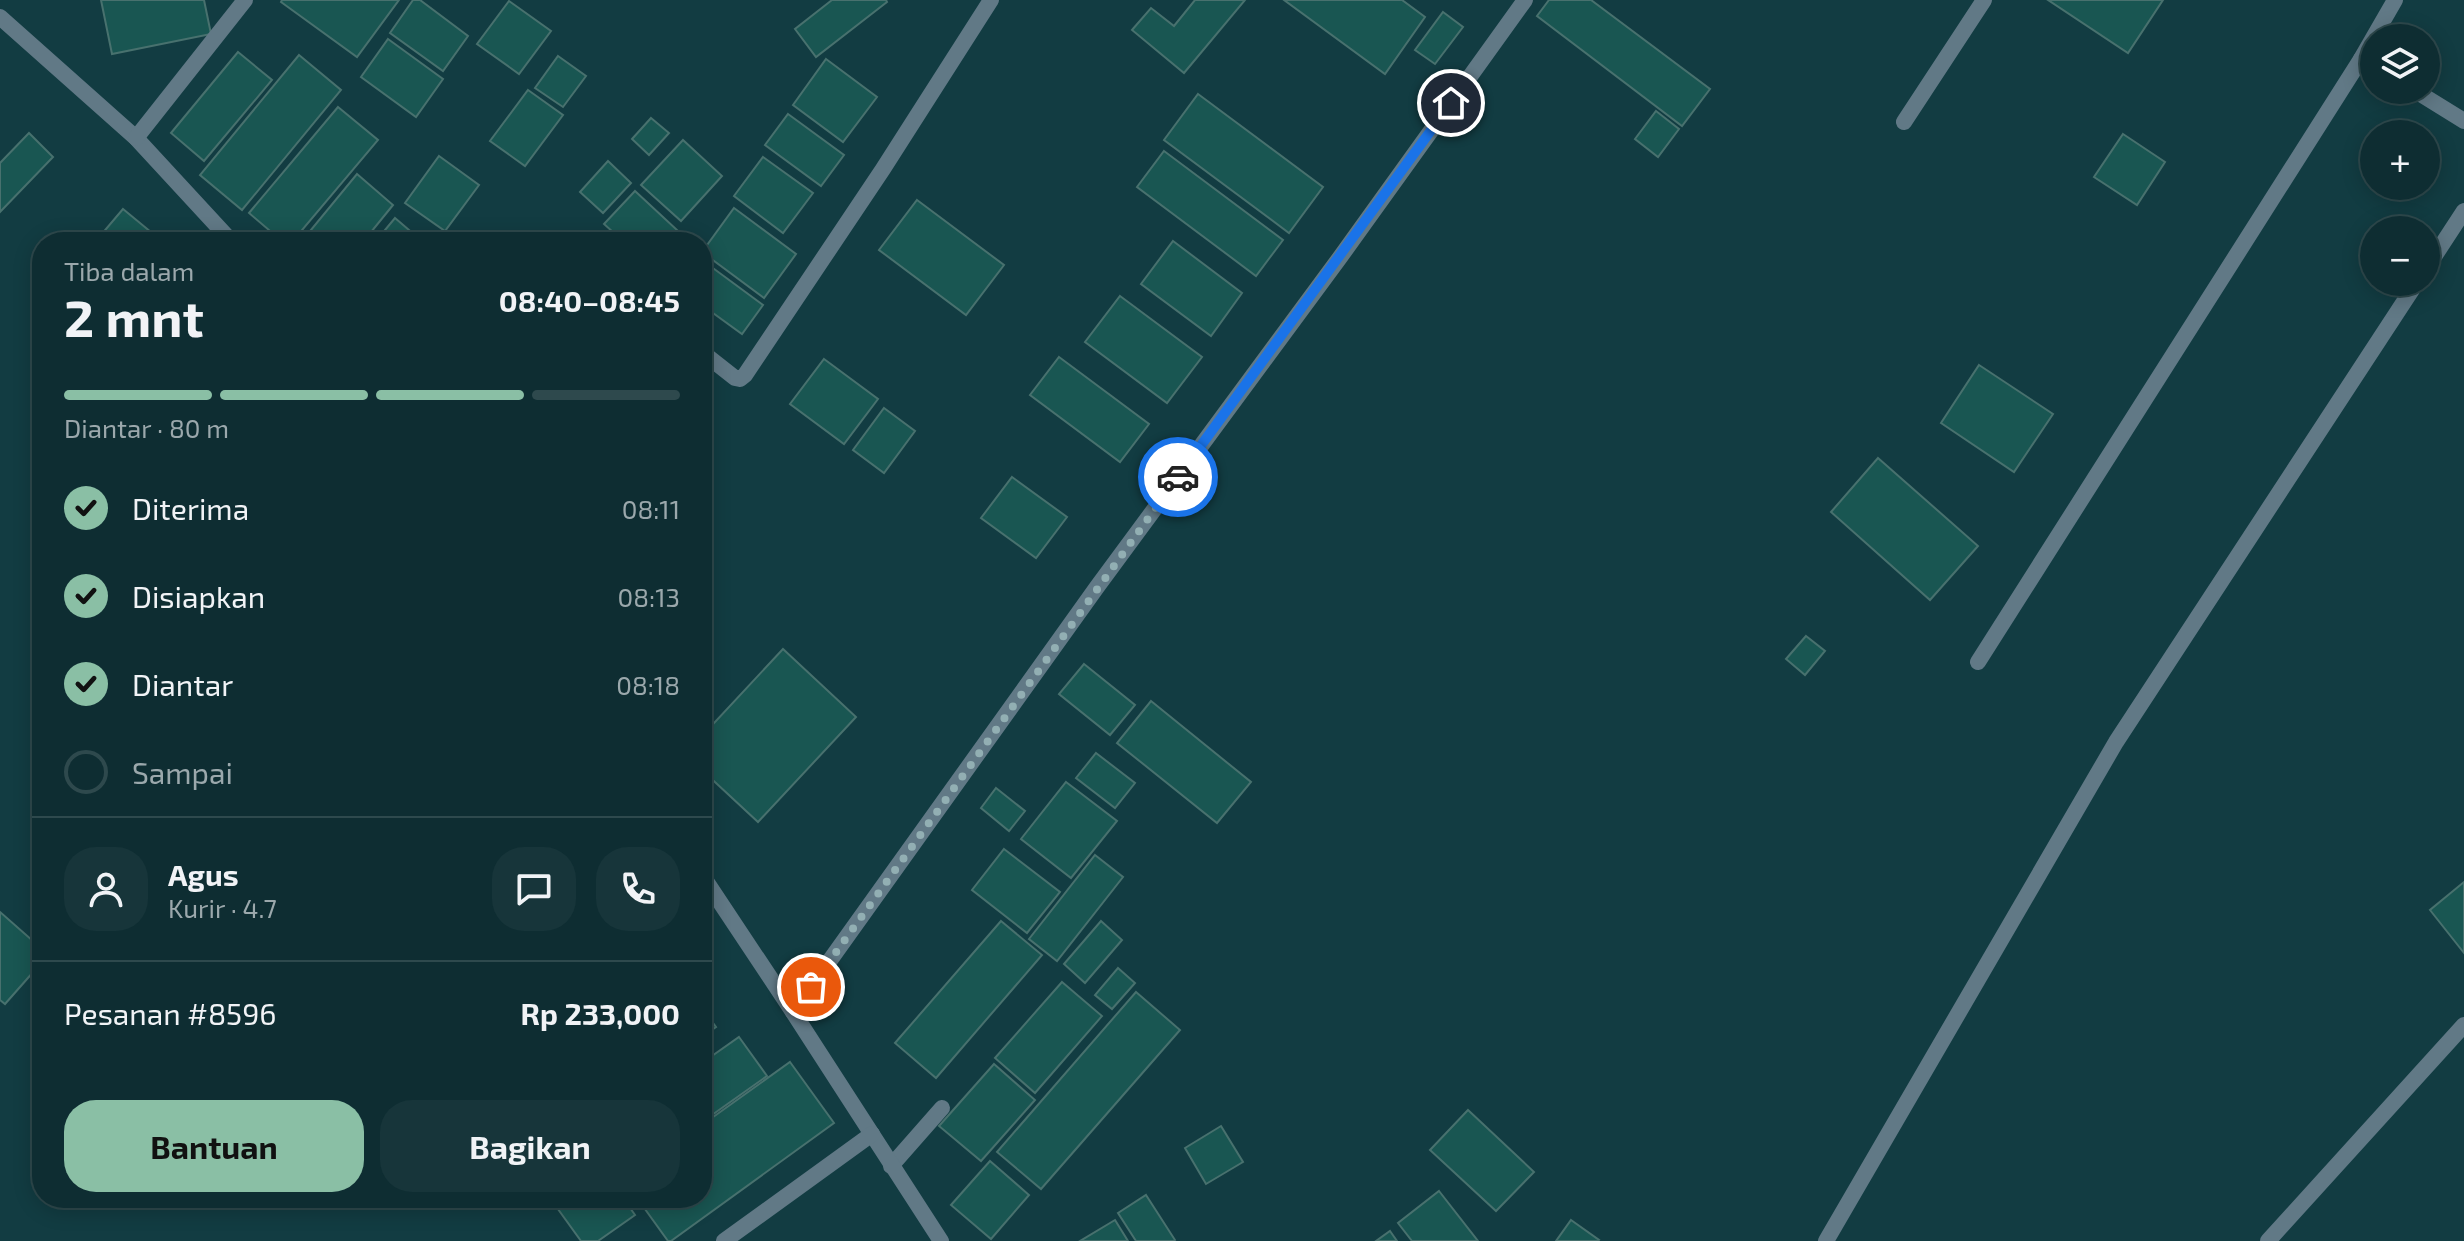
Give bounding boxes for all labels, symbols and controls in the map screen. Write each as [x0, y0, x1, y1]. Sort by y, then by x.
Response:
map controls [2360, 24, 2440, 296]
button: layers [2360, 24, 2440, 104]
pin [1417, 69, 1485, 137]
icon: home [1429, 81, 1473, 125]
button: + [2360, 120, 2440, 200]
button: − [2360, 216, 2440, 296]
text: Tiba dalam [64, 255, 194, 286]
text: 08:40–08:45 [499, 282, 680, 318]
text: 2 mnt [64, 285, 204, 347]
text: Diantar · 80 m [64, 412, 229, 443]
courier [1138, 437, 1218, 517]
icon: car [1156, 455, 1200, 499]
icon: check [64, 486, 108, 530]
text: Diterima [132, 490, 249, 526]
text: 08:11 [622, 493, 680, 524]
icon: check [64, 574, 108, 618]
text: Disiapkan [132, 578, 265, 614]
text: 08:13 [618, 581, 680, 612]
icon: check [64, 662, 108, 706]
text: Diantar [132, 666, 233, 702]
text: 08:18 [616, 669, 680, 700]
text: Sampai [132, 754, 233, 790]
button: person [64, 847, 148, 931]
button: chat [492, 847, 576, 931]
button: phone [596, 847, 680, 931]
text: Agus [168, 856, 239, 892]
text: Kurir · 4.7 [168, 892, 277, 923]
pin [777, 953, 845, 1021]
icon: bag [789, 965, 833, 1009]
text: Pesanan #8596 [64, 995, 277, 1031]
text: Rp 233,000 [521, 995, 680, 1031]
button: Bantuan [64, 1100, 364, 1192]
button: Bagikan [380, 1100, 680, 1192]

